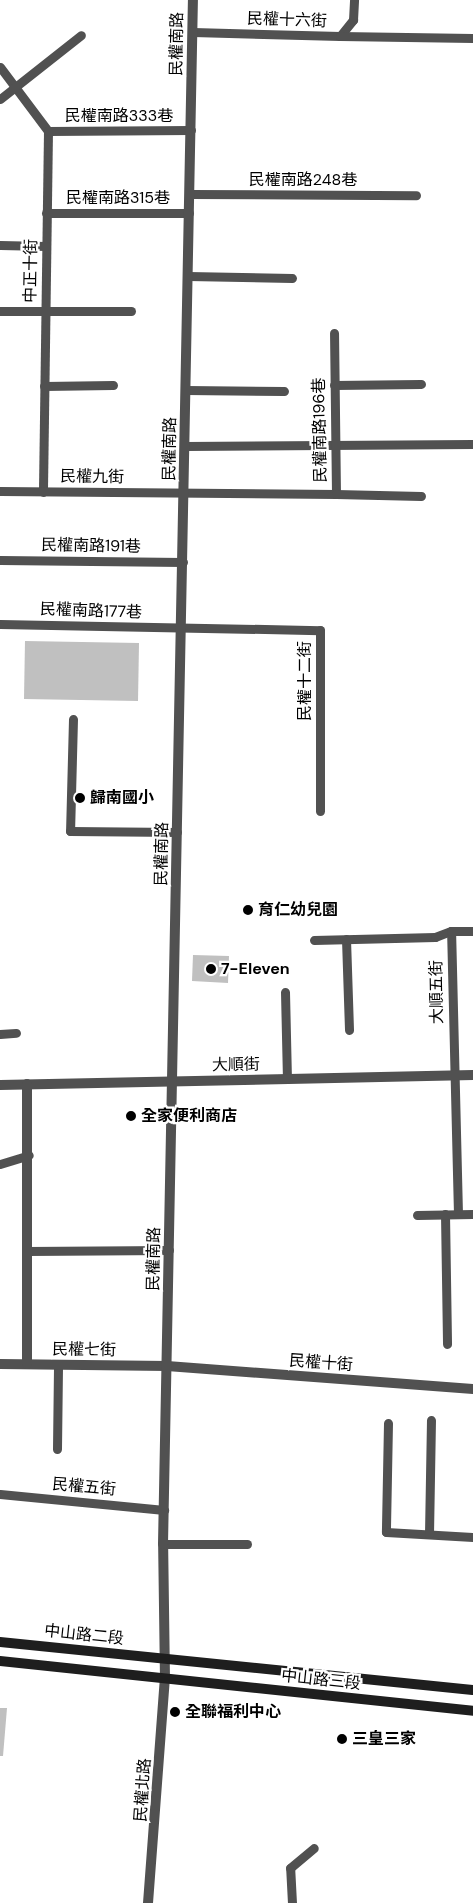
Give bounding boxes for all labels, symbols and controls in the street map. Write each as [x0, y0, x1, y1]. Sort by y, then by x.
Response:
street label: 民權十六街 [247, 9, 327, 31]
street label: 民權南路 [167, 12, 187, 76]
street label: 民權南路333巷 [65, 106, 173, 126]
street label: 民權南路248巷 [249, 170, 357, 190]
street label: 民權南路315巷 [66, 188, 170, 208]
street label: 中正十街 [21, 239, 41, 303]
street label: 民權南路196巷 [309, 377, 331, 483]
street label: 民權南路 [160, 417, 180, 481]
street label: 民權九街 [60, 467, 124, 487]
street label: 民權南路191巷 [41, 536, 141, 556]
street label: 民權南路177巷 [40, 600, 142, 622]
street label: 民權十二街 [295, 641, 315, 721]
place label: 歸南國小 [90, 788, 154, 808]
marker: 歸南國小 [74, 792, 86, 804]
street label: 民權南路 [152, 822, 172, 886]
place label: 育仁幼兒園 [258, 900, 338, 920]
marker: 育仁幼兒園 [242, 904, 254, 916]
place label: 7-Eleven [221, 959, 290, 979]
street label: 大順五街 [427, 960, 447, 1024]
marker: 7-Eleven [205, 963, 217, 975]
street label: 大順街 [212, 1055, 260, 1075]
place label: 全家便利商店 [141, 1106, 237, 1126]
marker: 全家便利商店 [125, 1110, 137, 1122]
street label: 民權南路 [144, 1227, 164, 1291]
street label: 民權七街 [52, 1340, 116, 1360]
street label: 民權十街 [288, 1351, 354, 1375]
street label: 民權五街 [51, 1475, 117, 1499]
street label: 中山路二段 [43, 1621, 125, 1649]
street label: 中山路三段 [280, 1666, 362, 1694]
place label: 全聯福利中心 [185, 1702, 281, 1722]
marker: 全聯福利中心 [169, 1706, 181, 1718]
place label: 三皇三家 [352, 1729, 416, 1749]
marker: 三皇三家 [336, 1733, 348, 1745]
street label: 民權北路 [131, 1757, 155, 1823]

